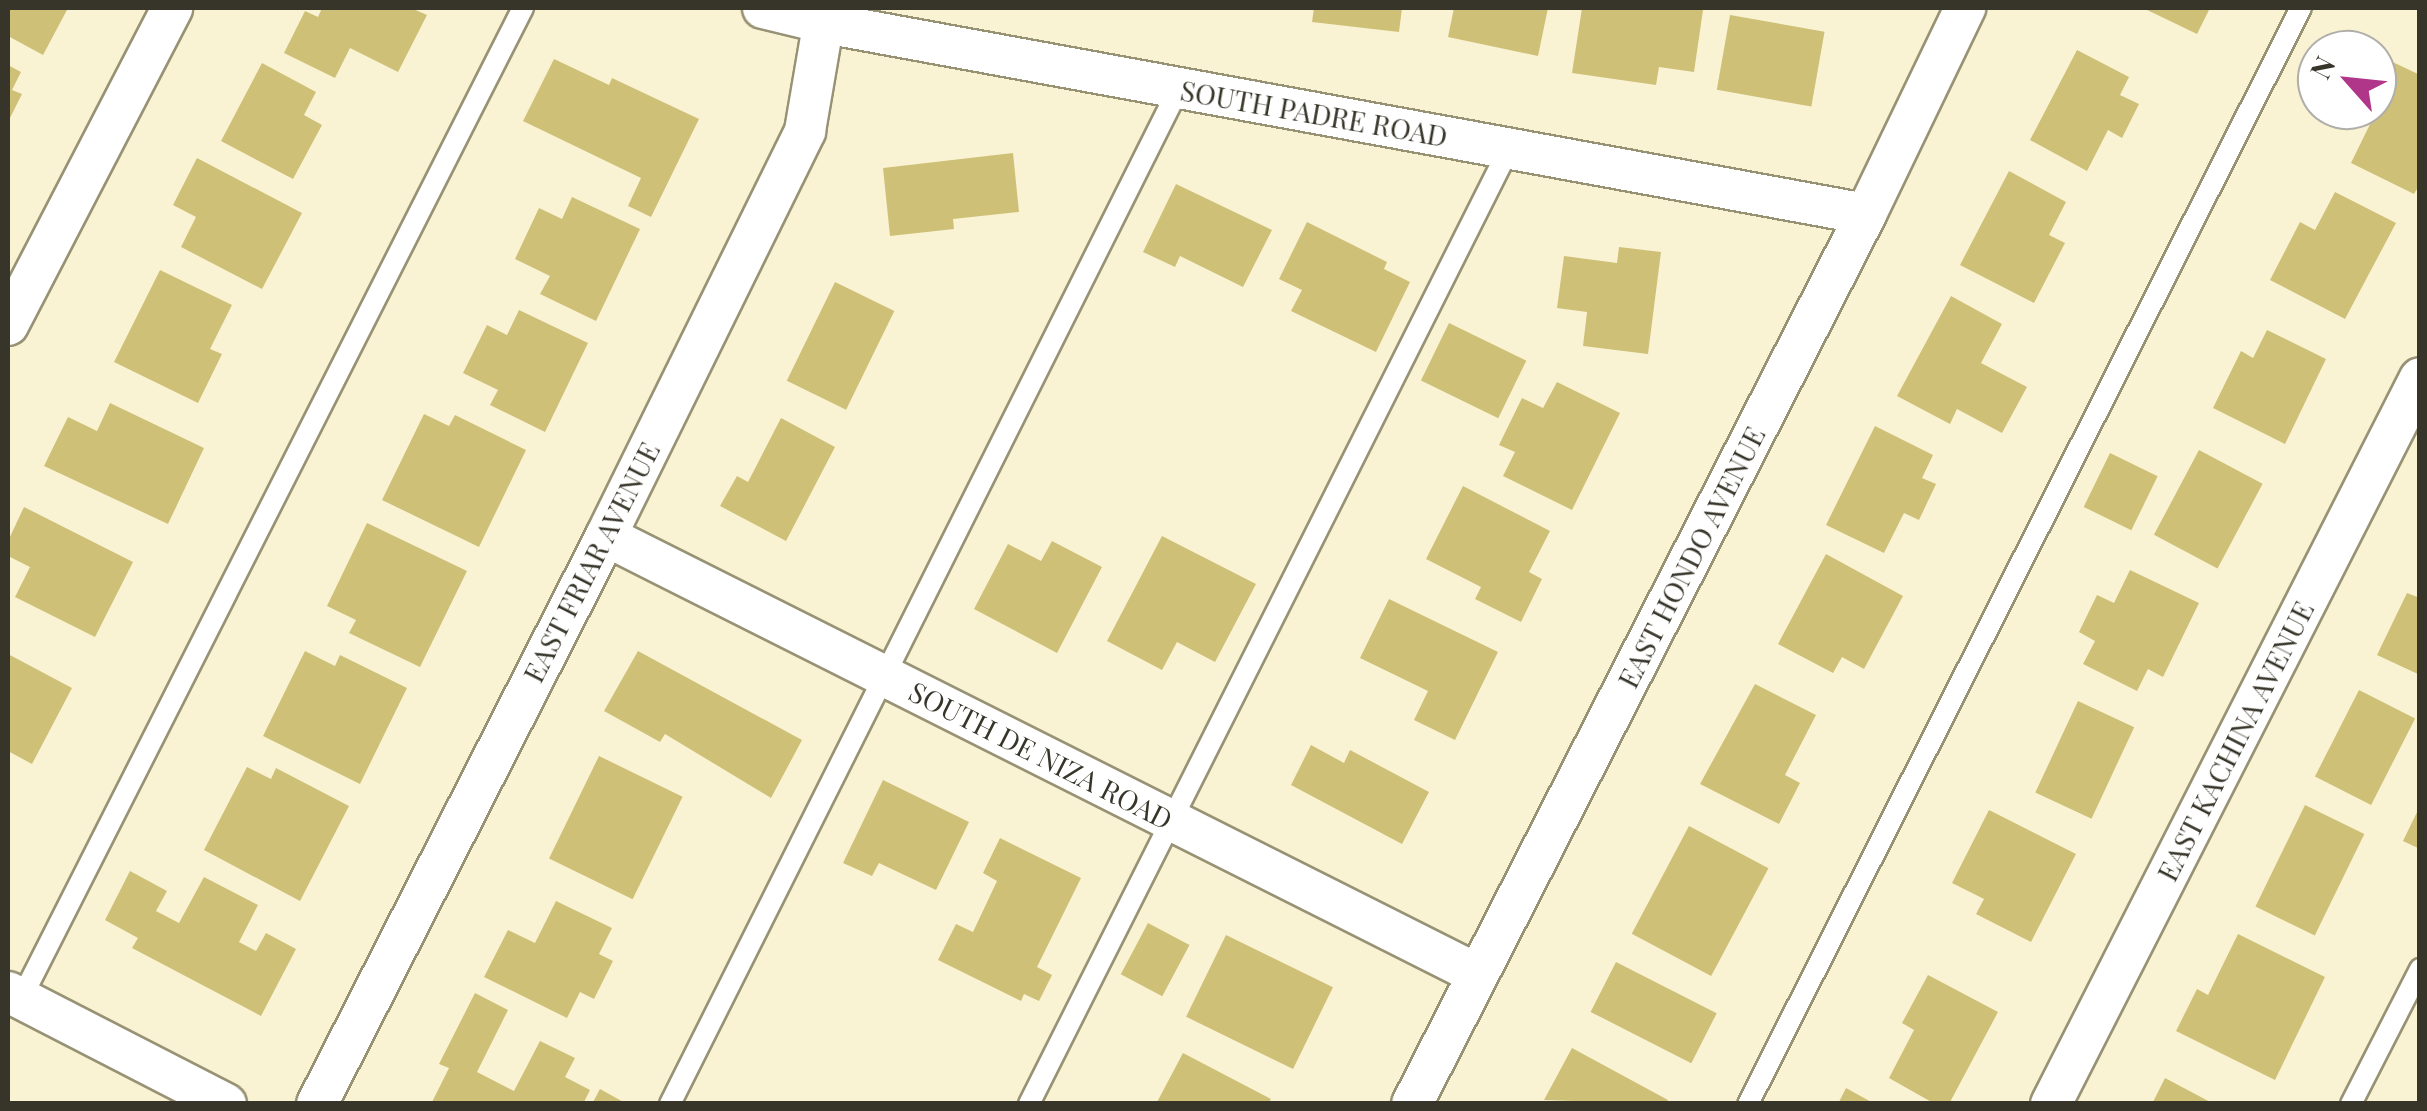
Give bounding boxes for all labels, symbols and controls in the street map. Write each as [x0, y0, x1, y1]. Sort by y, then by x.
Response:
north arrow [2297, 30, 2397, 130]
text: N [2301, 50, 2343, 84]
street label: SOUTH PADRE ROAD [1178, 73, 1450, 153]
street label: EAST HONDO AVENUE [1610, 420, 1772, 694]
street label: EAST FRIAR AVENUE [515, 436, 667, 688]
street label: EAST KACHINA AVENUE [2149, 595, 2321, 887]
street label: SOUTH DE NIZA ROAD [904, 674, 1178, 836]

